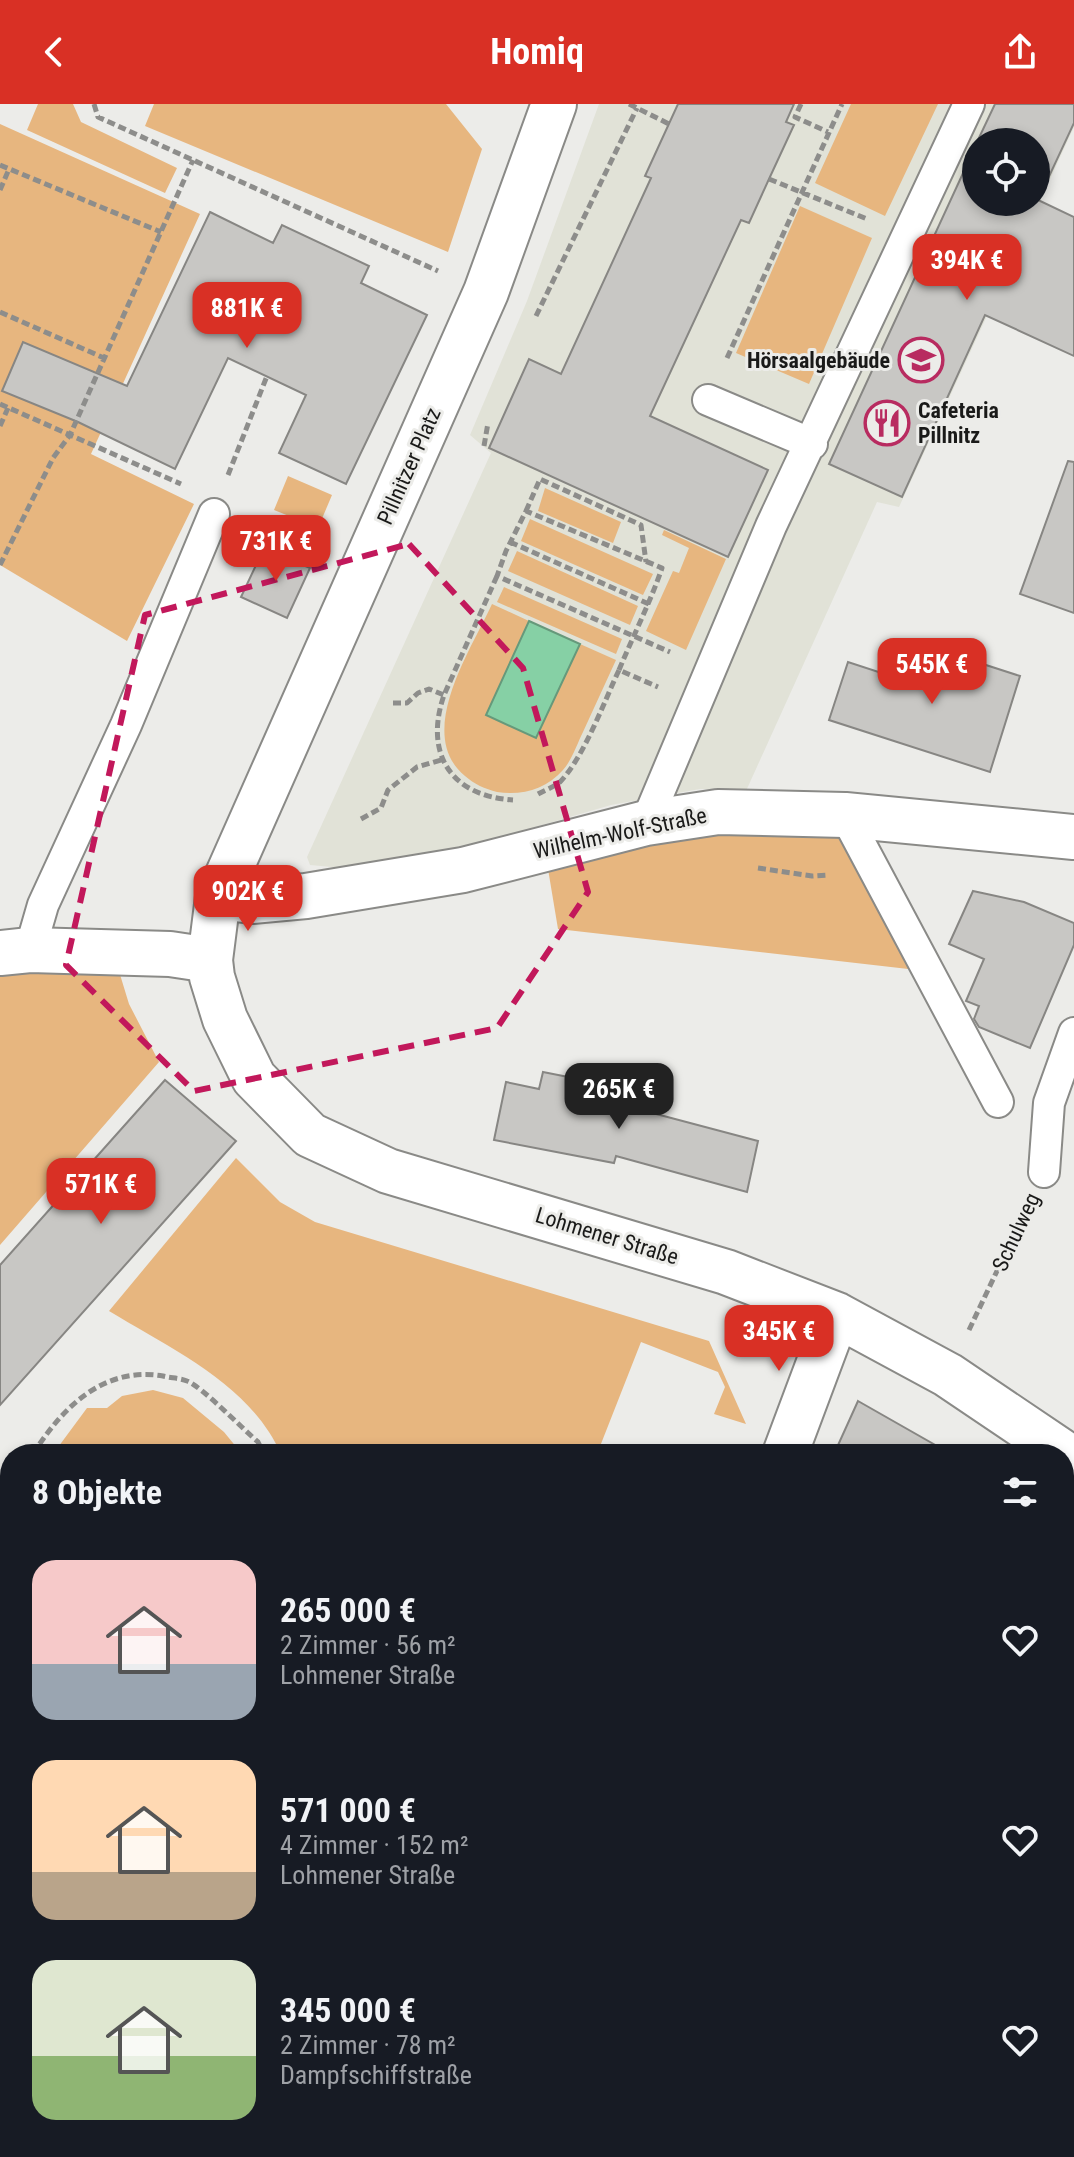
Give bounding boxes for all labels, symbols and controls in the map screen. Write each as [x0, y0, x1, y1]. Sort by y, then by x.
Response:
icon: back [32, 30, 76, 74]
icon: share [998, 30, 1042, 74]
text: Homiq [490, 31, 584, 73]
map controls [962, 128, 1050, 216]
button: locate [962, 128, 1050, 216]
pin: 394K € [902, 234, 1032, 302]
text: 394K € [931, 245, 1003, 275]
pin: 881K € [182, 282, 312, 350]
text: 881K € [211, 293, 283, 323]
school or university icon: Hörsaalgebäude [897, 336, 945, 384]
place label: Hörsaalgebäude [747, 348, 890, 373]
place label: Cafeteria Pillnitz [918, 398, 999, 448]
restaurant icon: Cafeteria Pillnitz [863, 399, 911, 447]
street label: Pillnitzer Platz [372, 404, 446, 528]
pin: 731K € [211, 515, 341, 583]
text: 731K € [240, 526, 312, 556]
pin: 545K € [867, 638, 997, 706]
text: 545K € [896, 649, 968, 679]
street label: Wilhelm-Wolf-Straße [531, 802, 709, 864]
pin: 902K € [183, 865, 313, 933]
text: 902K € [212, 876, 284, 906]
pin: 265K € [554, 1063, 684, 1131]
text: 265K € [583, 1074, 655, 1104]
pin: 571K € [36, 1158, 166, 1226]
text: 571K € [65, 1169, 137, 1199]
street label: Schulweg [987, 1189, 1045, 1275]
street label: Lohmener Straße [532, 1202, 682, 1270]
pin: 345K € [714, 1305, 844, 1373]
text: 345K € [743, 1316, 815, 1346]
icon: filters [998, 1470, 1042, 1514]
text: 8 Objekte [32, 1472, 162, 1512]
text: 265 000 € [280, 1590, 416, 1630]
icon: home [96, 1592, 192, 1688]
icon: heart [998, 1618, 1042, 1662]
text: 2 Zimmer · 56 m² [280, 1630, 456, 1660]
text: Lohmener Straße [280, 1660, 455, 1690]
text: 571 000 € [280, 1790, 416, 1830]
icon: home [96, 1792, 192, 1888]
icon: heart [998, 1818, 1042, 1862]
text: 4 Zimmer · 152 m² [280, 1830, 469, 1860]
text: Lohmener Straße [280, 1860, 455, 1890]
text: 345 000 € [280, 1990, 416, 2030]
icon: home [96, 1992, 192, 2088]
icon: heart [998, 2018, 1042, 2062]
text: 2 Zimmer · 78 m² [280, 2030, 456, 2060]
text: Dampfschiffstraße [280, 2060, 472, 2090]

